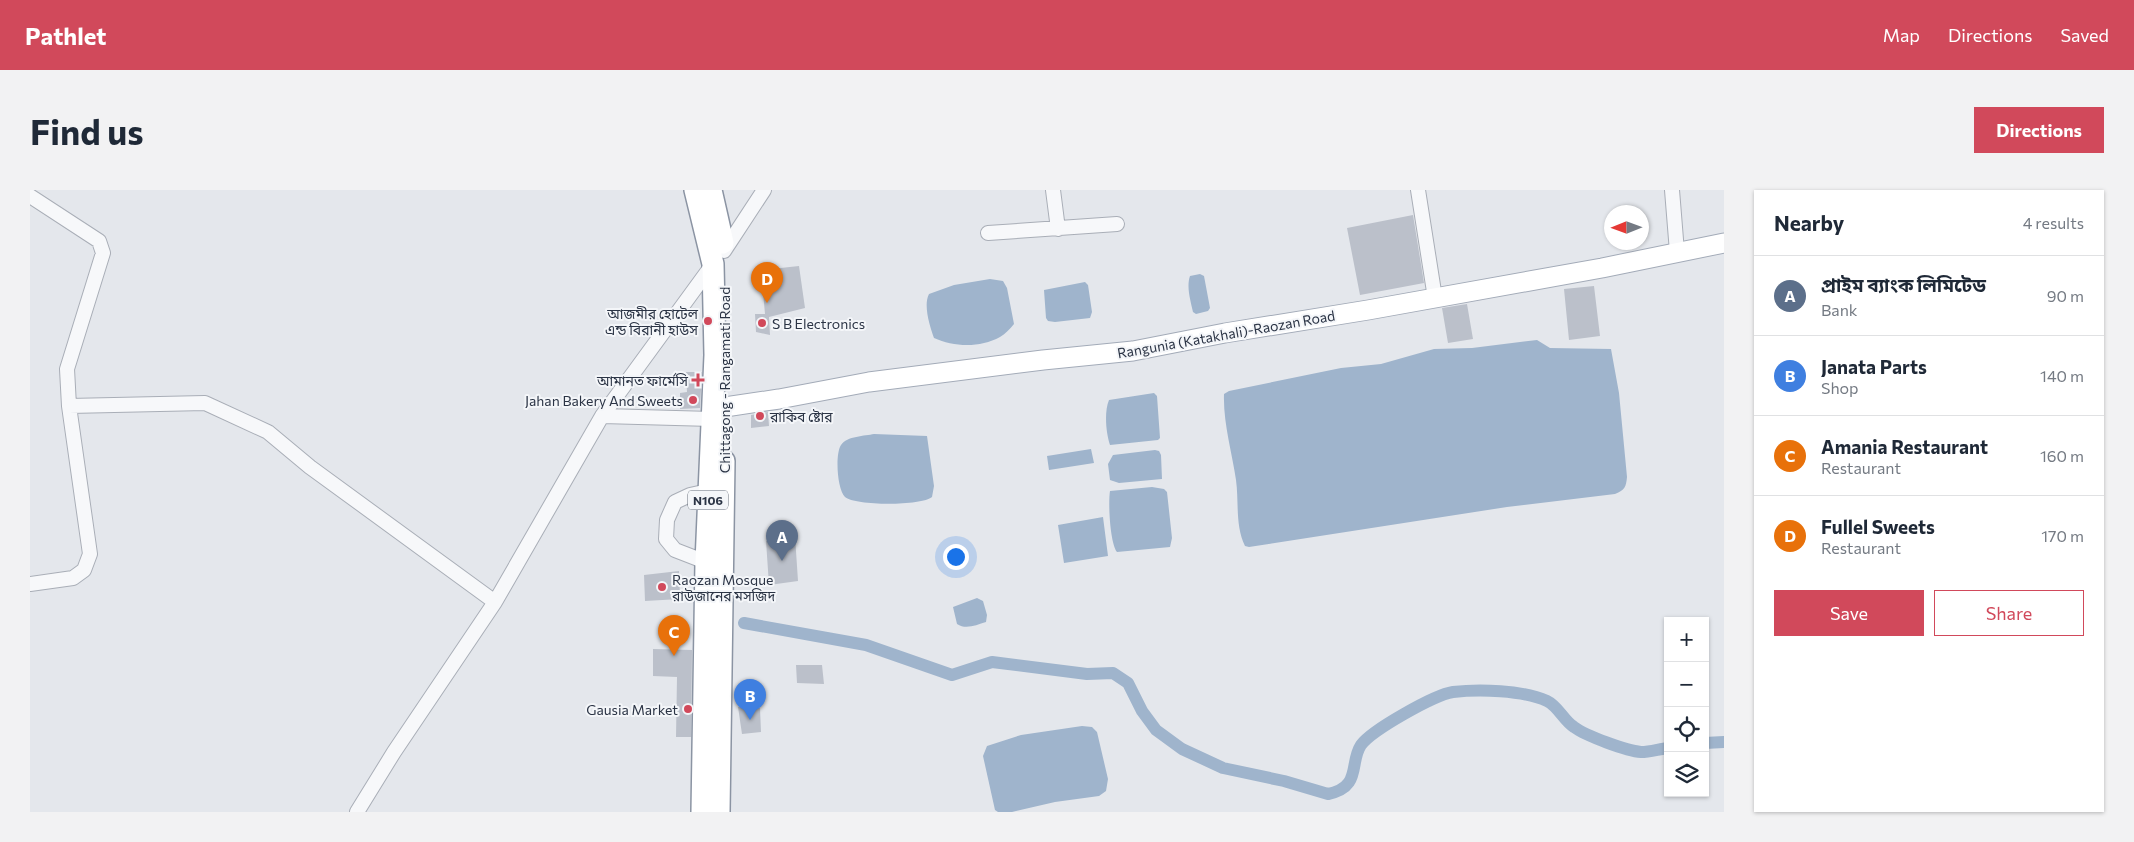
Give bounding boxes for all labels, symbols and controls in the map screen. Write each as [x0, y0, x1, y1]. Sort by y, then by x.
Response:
text: Pathlet [25, 21, 106, 50]
text: Map [1883, 24, 1920, 46]
text: Directions [1948, 24, 2032, 46]
text: Saved [2060, 24, 2109, 46]
button: Directions [1974, 107, 2104, 153]
text: Find us [30, 109, 144, 152]
north arrow [1604, 205, 1649, 250]
text: Nearby [1774, 210, 1844, 235]
text: 4 results [2023, 213, 2084, 232]
pin: D [751, 262, 783, 303]
text: প্রাইম ব্যাংক লিমিটেড [1821, 273, 1986, 296]
text: A [1784, 286, 1796, 305]
text: 90 m [2047, 286, 2084, 305]
street label: Chittagong - Rangamati Road [716, 287, 733, 473]
text: Bank [1821, 300, 1858, 319]
place label: আজমীর হোটেল এন্ড বিরানী হাউস [605, 305, 699, 338]
street label: Rangunia (Katakhali)-Raozan Road [1116, 306, 1336, 362]
marker: আজমীর হোটেল এন্ড বিরানী হাউস [702, 315, 714, 327]
place label: S B Electronics [772, 315, 865, 332]
marker: S B Electronics [756, 317, 768, 329]
text: Janata Parts [1821, 355, 1927, 378]
text: B [1785, 366, 1795, 385]
text: 140 m [2040, 366, 2084, 385]
place label: আমানত ফার্মেসি [596, 372, 688, 389]
marker: আমানত ফার্মেসি [692, 374, 704, 386]
text: Shop [1821, 378, 1859, 397]
place label: Jahan Bakery And Sweets [525, 392, 683, 409]
marker: Jahan Bakery And Sweets [687, 394, 699, 406]
place label: রাকিব ষ্টোর [769, 408, 833, 425]
marker: রাকিব ষ্টোর [754, 410, 766, 422]
text: Amania Restaurant [1821, 435, 1988, 458]
text: C [1785, 446, 1795, 465]
text: 160 m [2040, 446, 2084, 465]
text: Restaurant [1821, 458, 1901, 477]
road number: N106 [688, 490, 728, 510]
text: Fullel Sweets [1821, 515, 1935, 538]
pin: A [766, 520, 798, 561]
text: D [1784, 526, 1796, 545]
text: 170 m [2041, 526, 2084, 545]
text: Restaurant [1821, 538, 1901, 557]
your location [943, 544, 969, 570]
place label: Raozan Mosque রাউজানের মসজিদ [671, 571, 775, 604]
marker: Raozan Mosque রাউজানের মসজিদ [656, 581, 668, 593]
button: Save [1774, 590, 1924, 636]
button: Share [1934, 590, 2084, 636]
pin: C [658, 615, 690, 656]
map controls [1664, 617, 1709, 797]
button: + [1664, 617, 1709, 662]
button: − [1664, 662, 1709, 707]
pin: B [734, 679, 766, 720]
place label: Gausia Market [586, 701, 678, 718]
marker: Gausia Market [682, 703, 694, 715]
button: locate [1664, 707, 1709, 752]
button: layers [1664, 752, 1709, 797]

